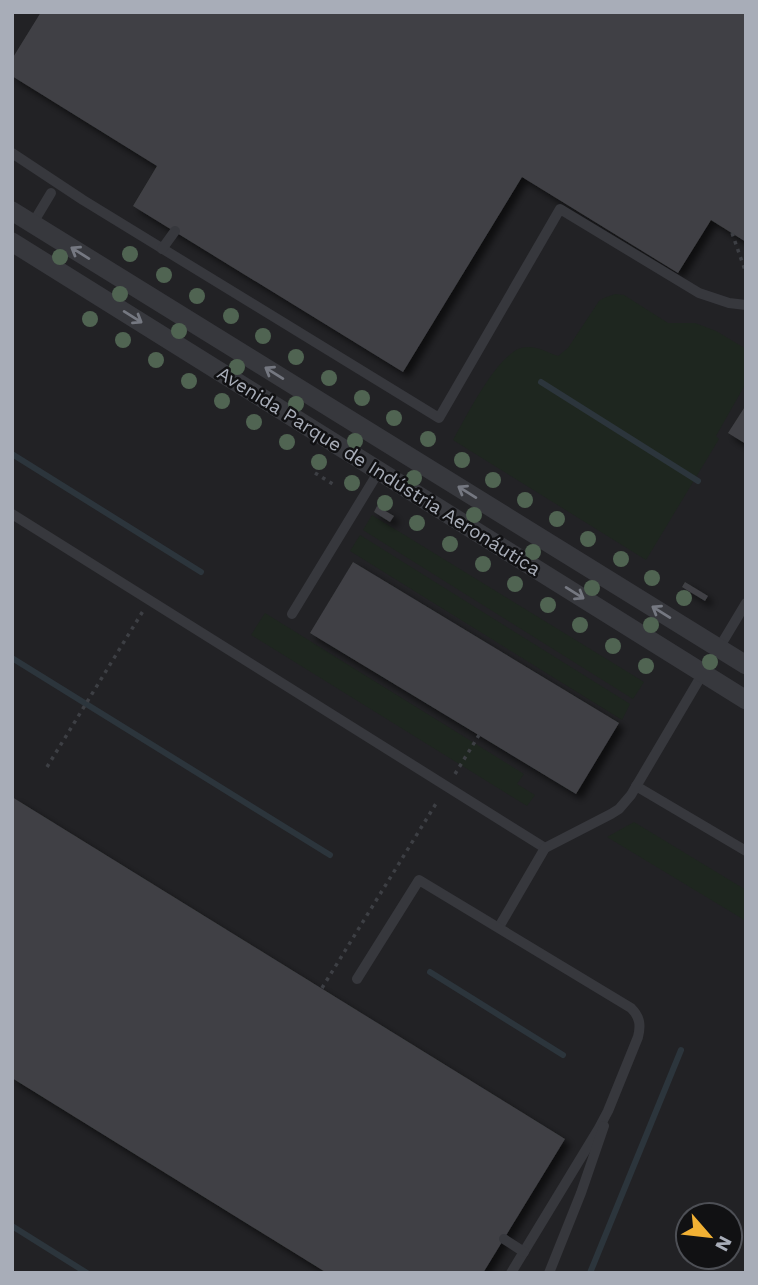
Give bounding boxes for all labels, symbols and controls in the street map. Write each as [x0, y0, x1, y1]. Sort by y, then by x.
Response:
one-way arrow [71, 245, 91, 259]
one-way arrow [122, 311, 142, 325]
street label: Avenida Parque de Indústria Aeronáutica [213, 361, 545, 581]
one-way arrow [264, 365, 284, 379]
one-way arrow [458, 485, 478, 499]
one-way arrow [565, 586, 584, 601]
one-way arrow [651, 605, 671, 619]
north arrow [674, 1201, 744, 1271]
text: N [710, 1232, 737, 1255]

